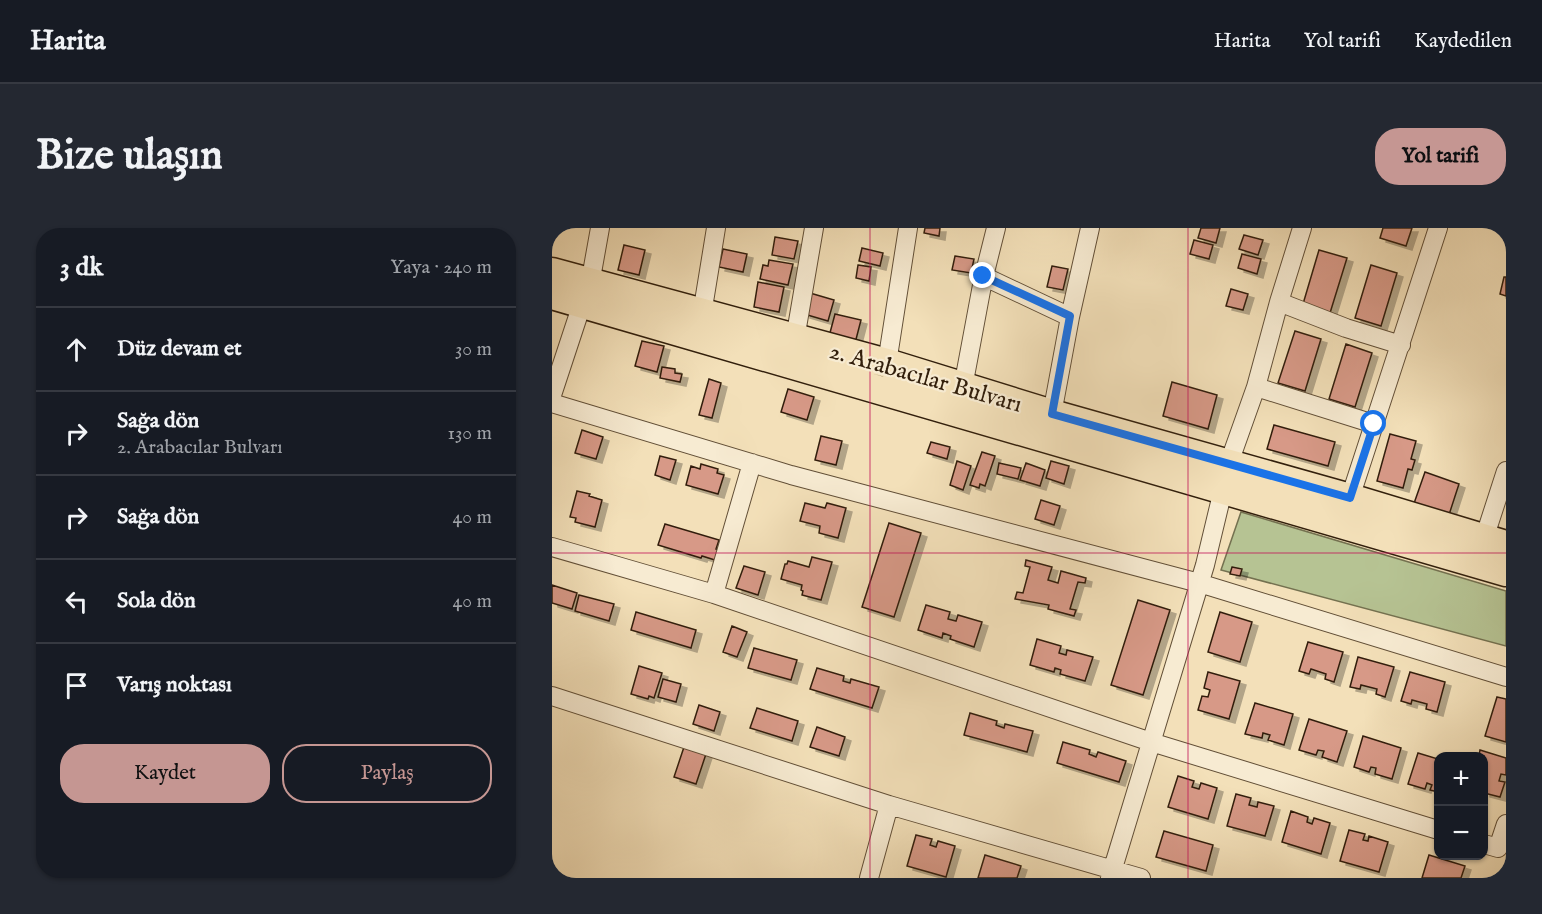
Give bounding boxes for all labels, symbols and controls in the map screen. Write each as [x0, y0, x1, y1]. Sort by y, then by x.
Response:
text: Harita [30, 24, 106, 59]
text: Harita [1214, 28, 1271, 55]
text: Yol tarifi [1304, 28, 1381, 55]
text: Kaydedilen [1414, 28, 1512, 55]
button: Yol tarifi [1375, 128, 1506, 185]
text: Bize ulaşın [36, 130, 223, 183]
text: 3 dk [60, 251, 103, 284]
text: Yaya · 240 m [390, 255, 492, 280]
route end [969, 262, 995, 288]
icon: ahead [60, 333, 93, 366]
text: Düz devam et [117, 335, 242, 363]
street label: 2. Arabacılar Bulvarı [826, 336, 1025, 421]
text: 30 m [455, 337, 492, 362]
text: Sağa dön [117, 407, 199, 435]
route start [1360, 410, 1386, 436]
icon: right [60, 417, 93, 450]
text: 130 m [447, 421, 492, 446]
text: 2. Arabacılar Bulvarı [117, 435, 283, 460]
icon: right [60, 501, 93, 534]
text: Sağa dön [117, 503, 199, 531]
text: 40 m [453, 505, 492, 530]
icon: left [60, 585, 93, 618]
text: Sola dön [117, 587, 196, 615]
text: 40 m [453, 589, 492, 614]
icon: arrive [60, 669, 93, 702]
text: Varış noktası [117, 671, 232, 699]
button: Kaydet [60, 744, 270, 803]
button: Paylaş [282, 744, 492, 803]
map controls [1434, 752, 1488, 860]
button: + [1434, 752, 1488, 806]
button: − [1434, 806, 1488, 860]

